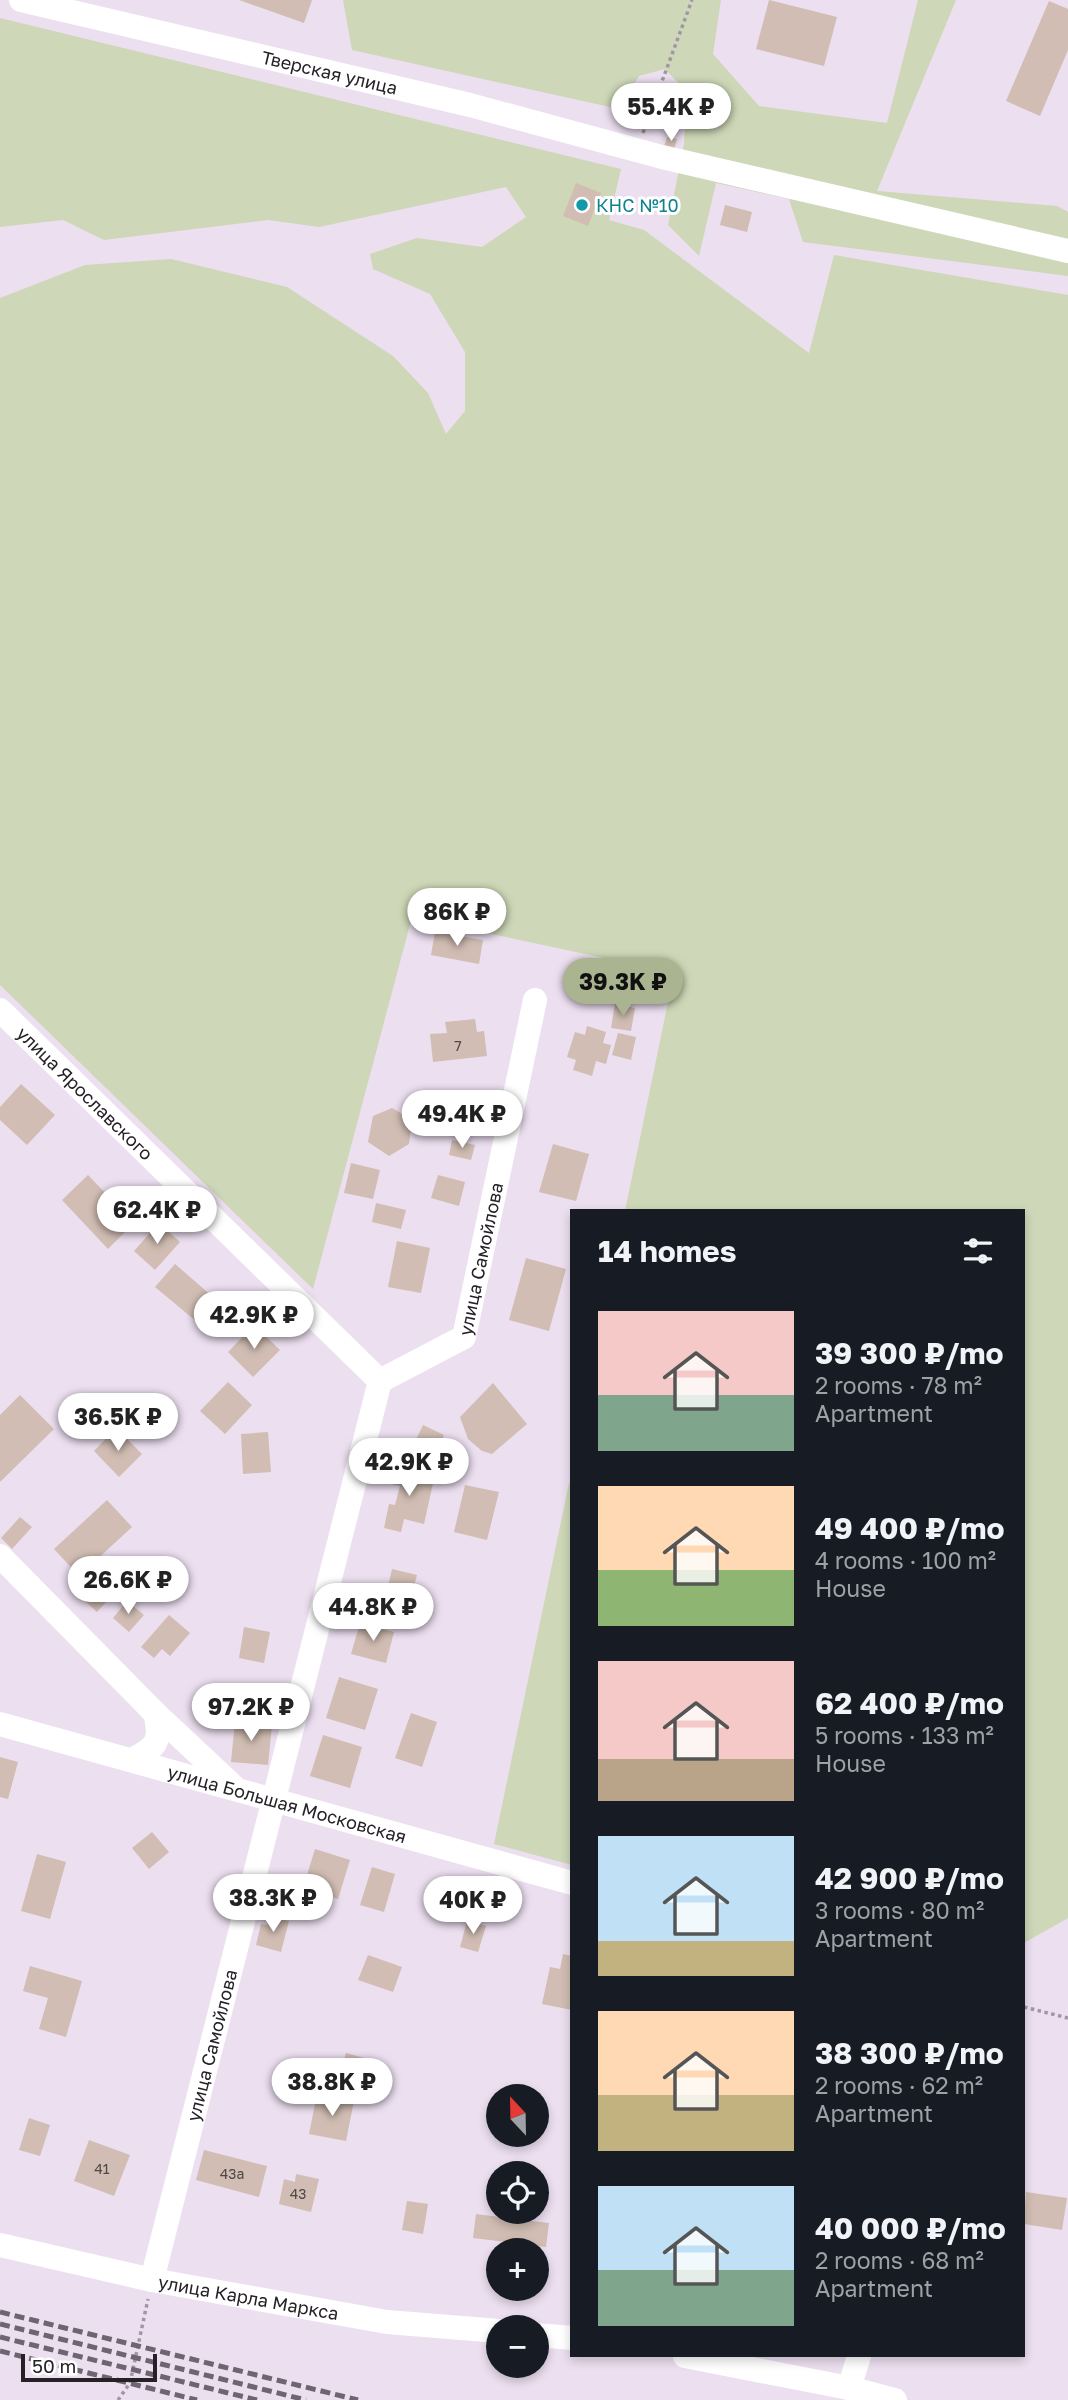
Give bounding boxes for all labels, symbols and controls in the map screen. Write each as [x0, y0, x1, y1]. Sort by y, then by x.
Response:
street label: Тверская улица [260, 46, 400, 99]
pin: 55.4K ₽ [606, 83, 736, 143]
text: 55.4K ₽ [627, 92, 715, 120]
place label: КНС №10 [596, 194, 679, 216]
marker: КНС №10 [574, 197, 590, 213]
pin: 86K ₽ [408, 888, 506, 948]
text: 86K ₽ [423, 897, 491, 925]
pin: 39.3K ₽ [558, 958, 688, 1018]
text: 39.3K ₽ [579, 967, 667, 995]
street label: улица Ярославского [12, 1022, 158, 1164]
house number: 7 [454, 1037, 462, 1054]
pin: 49.4K ₽ [397, 1090, 527, 1150]
text: 49.4K ₽ [418, 1099, 506, 1127]
street label: улица Самойлова [454, 1180, 507, 1338]
pin: 62.4K ₽ [92, 1186, 222, 1246]
text: 62.4K ₽ [113, 1195, 201, 1223]
icon: filters [959, 1232, 997, 1270]
text: 14 homes [598, 1233, 737, 1269]
pin: 42.9K ₽ [189, 1292, 319, 1351]
text: 42.9K ₽ [210, 1300, 298, 1328]
text: 39 300 ₽/mo [815, 1335, 1004, 1371]
icon: home [654, 1339, 738, 1423]
text: 2 rooms · 78 m² [815, 1371, 982, 1399]
pin: 36.5K ₽ [53, 1394, 183, 1453]
text: Apartment [815, 1399, 933, 1427]
text: 36.5K ₽ [74, 1402, 162, 1430]
pin: 42.9K ₽ [344, 1438, 474, 1498]
text: 42.9K ₽ [365, 1447, 453, 1475]
text: 49 400 ₽/mo [815, 1510, 1004, 1546]
icon: home [654, 1514, 738, 1598]
text: 4 rooms · 100 m² [815, 1546, 996, 1574]
pin: 26.6K ₽ [63, 1556, 193, 1616]
text: 26.6K ₽ [84, 1565, 172, 1593]
text: House [815, 1574, 886, 1602]
pin: 44.8K ₽ [308, 1584, 438, 1643]
text: 44.8K ₽ [329, 1592, 417, 1620]
pin: 97.2K ₽ [186, 1684, 316, 1743]
text: 62 400 ₽/mo [815, 1685, 1004, 1721]
icon: home [654, 1689, 738, 1773]
text: 97.2K ₽ [208, 1692, 294, 1720]
text: 5 rooms · 133 m² [815, 1721, 994, 1749]
text: House [815, 1749, 886, 1777]
street label: улица Большая Московская [165, 1760, 409, 1847]
text: 42 900 ₽/mo [815, 1860, 1004, 1896]
icon: home [654, 1864, 738, 1948]
pin: 38.3K ₽ [208, 1874, 338, 1934]
pin: 40K ₽ [424, 1876, 522, 1936]
text: 38.3K ₽ [229, 1883, 317, 1911]
text: 40K ₽ [439, 1885, 507, 1913]
text: 3 rooms · 80 m² [815, 1896, 984, 1924]
text: Apartment [815, 1924, 933, 1952]
street label: улица Самойлова [182, 1967, 241, 2124]
text: 38 300 ₽/mo [815, 2035, 1004, 2071]
icon: home [654, 2039, 738, 2123]
pin: 38.8K ₽ [267, 2058, 397, 2118]
text: 38.8K ₽ [288, 2067, 376, 2095]
text: 2 rooms · 62 m² [815, 2071, 983, 2099]
north arrow [486, 2084, 550, 2147]
map controls [486, 2084, 549, 2378]
text: Apartment [815, 2099, 933, 2127]
house number: 41 [94, 2160, 110, 2177]
button: locate [486, 2161, 549, 2224]
house number: 43а [220, 2165, 244, 2182]
house number: 43 [290, 2185, 306, 2202]
text: 40 000 ₽/mo [815, 2210, 1006, 2246]
icon: home [654, 2214, 738, 2298]
button: + [486, 2238, 549, 2301]
text: 2 rooms · 68 m² [815, 2246, 984, 2274]
street label: улица Карла Маркса [157, 2270, 340, 2324]
text: Apartment [815, 2274, 933, 2302]
button: − [486, 2315, 549, 2378]
scale bar [21, 2351, 158, 2383]
text: 50 m [32, 2354, 76, 2377]

